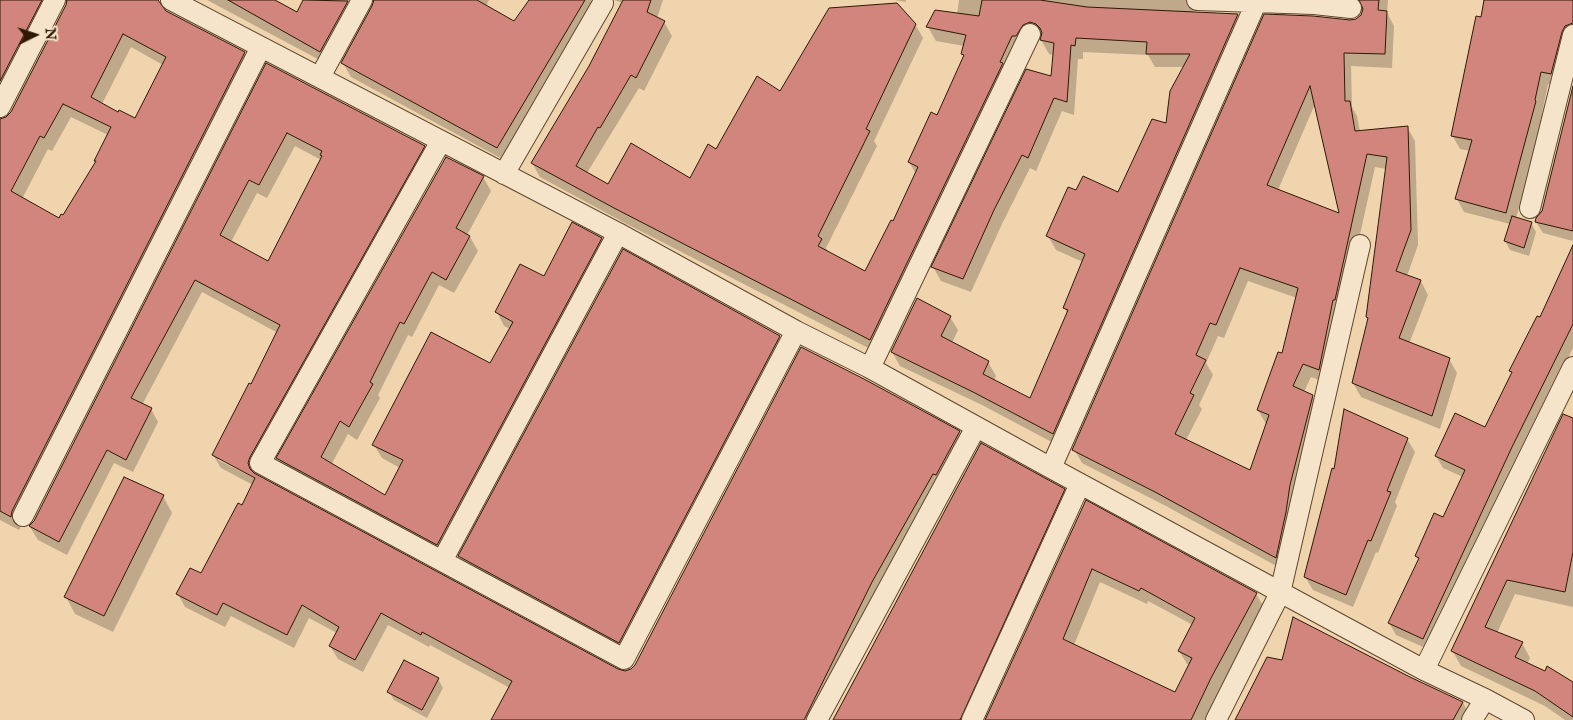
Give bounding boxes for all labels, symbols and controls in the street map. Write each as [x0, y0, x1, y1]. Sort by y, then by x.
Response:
north arrow [10, 10, 60, 60]
text: N [41, 27, 59, 41]

